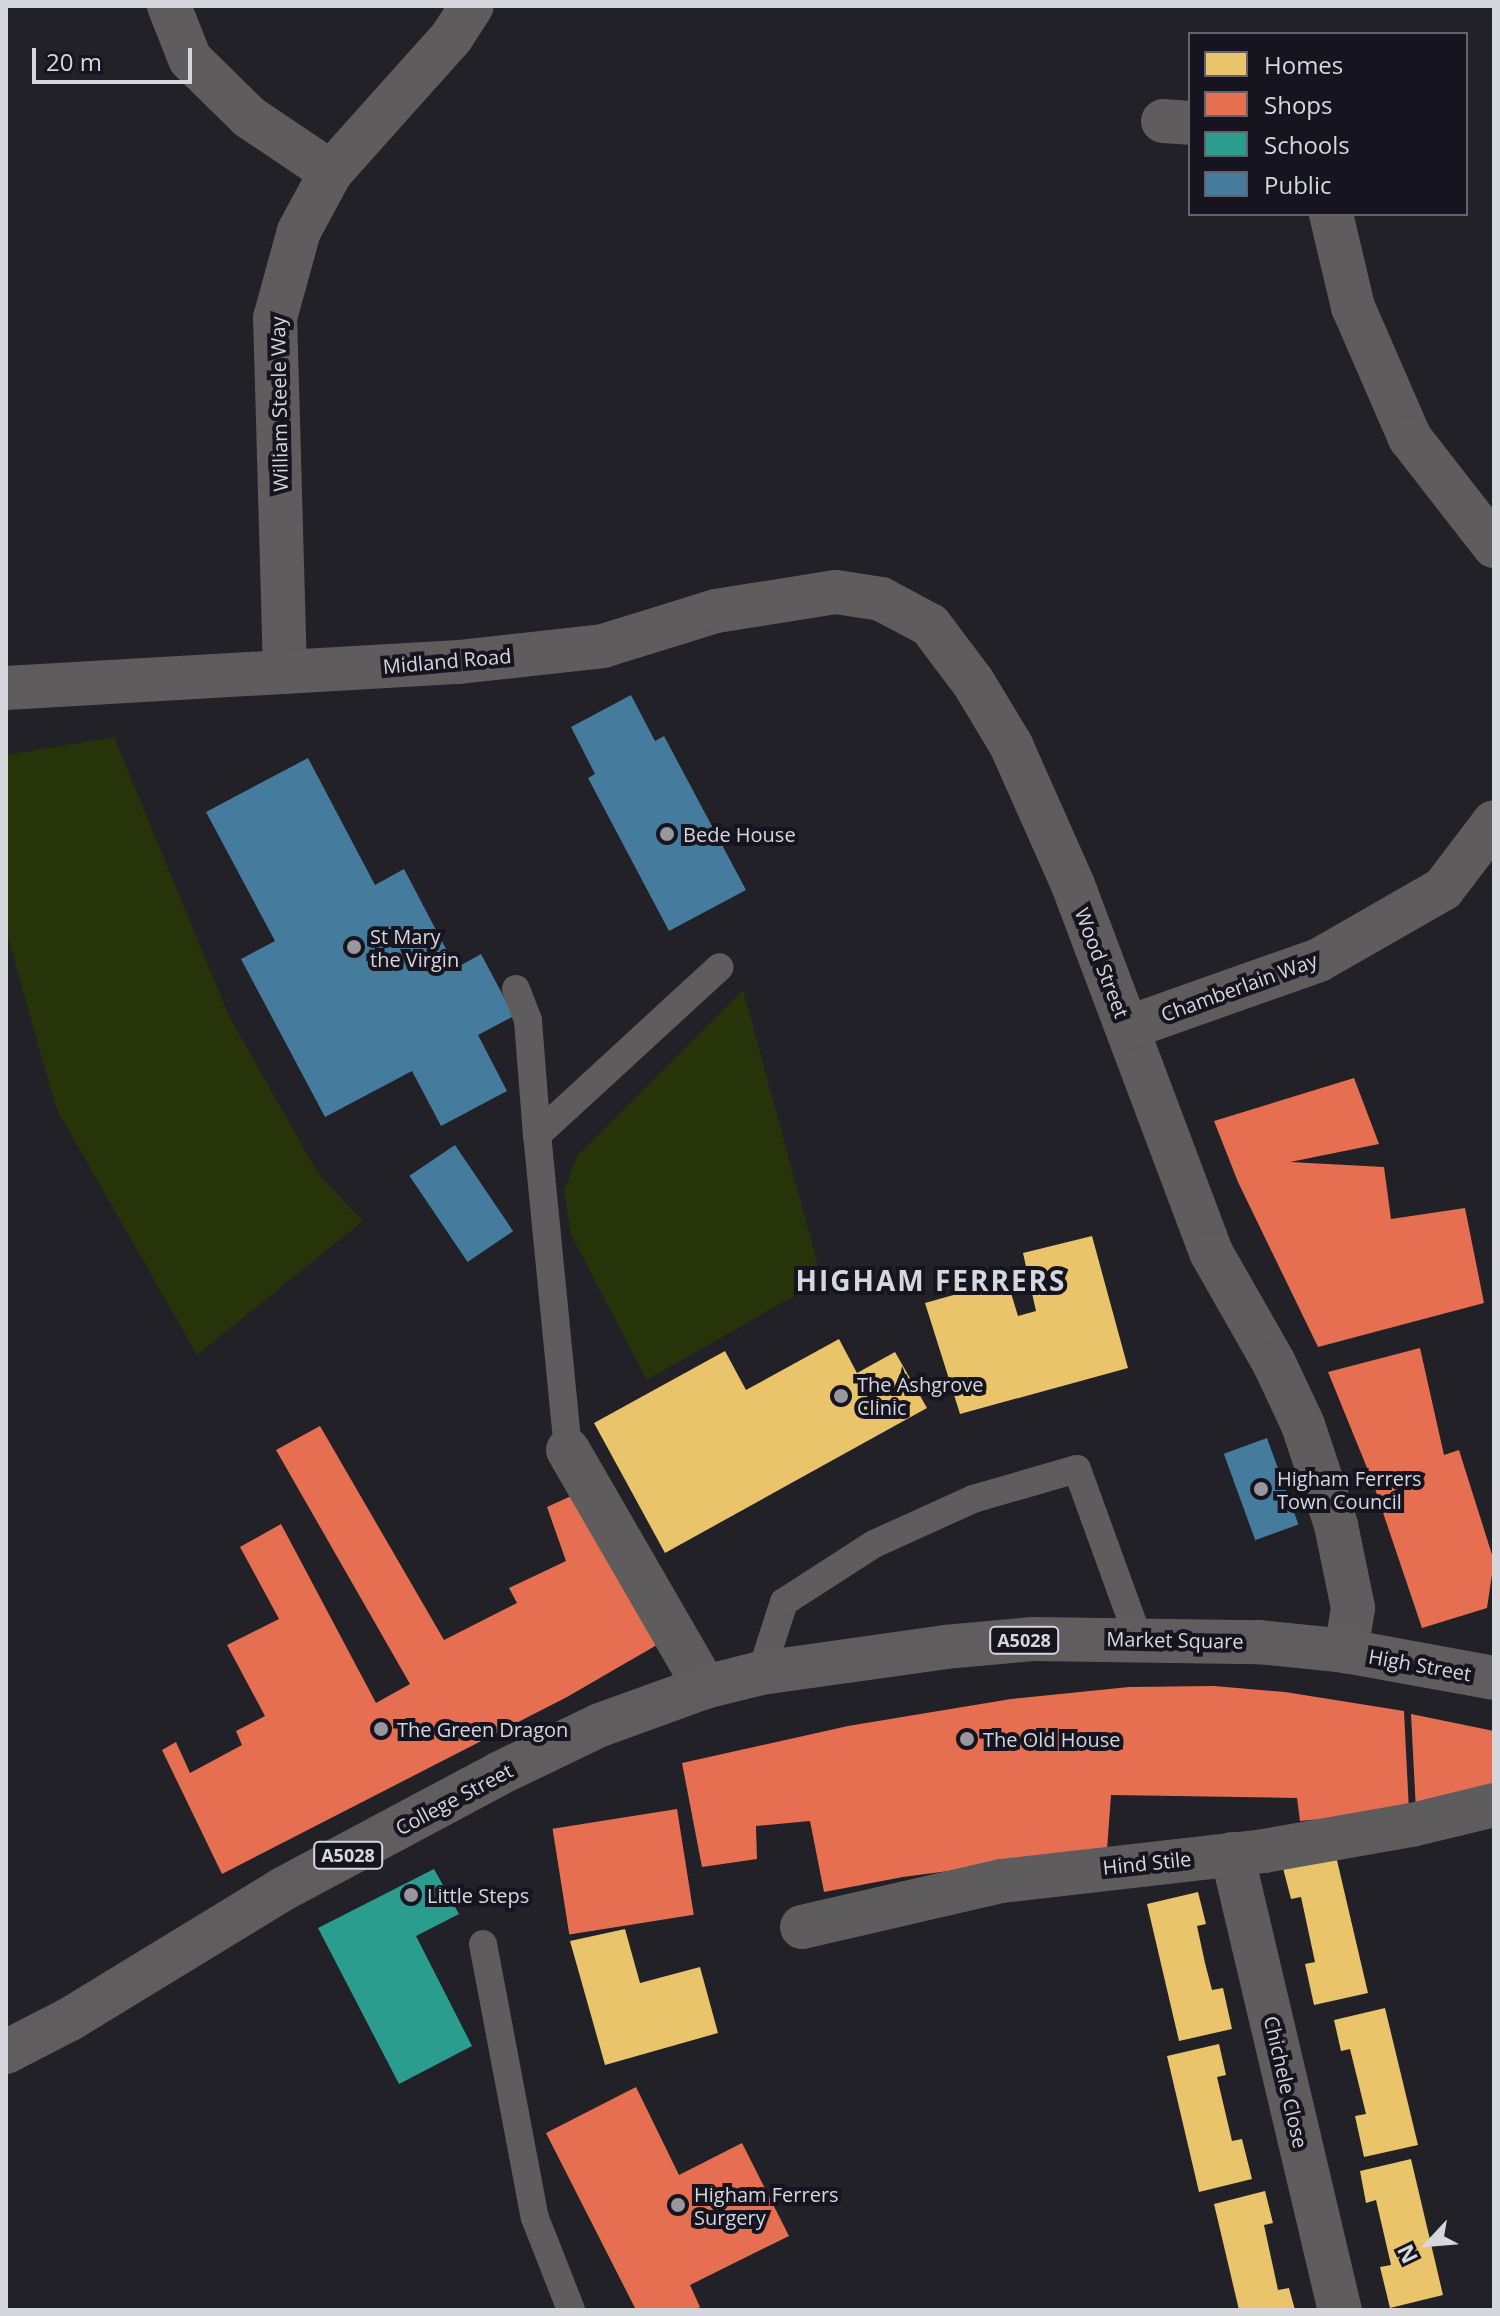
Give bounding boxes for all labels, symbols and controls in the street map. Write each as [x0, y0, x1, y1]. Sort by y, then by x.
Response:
scale bar [36, 32, 196, 82]
legend [1188, 32, 1468, 216]
text: 20 m [46, 45, 102, 78]
text: Homes [1264, 48, 1343, 81]
text: Shops [1264, 88, 1332, 121]
text: Schools [1264, 128, 1350, 161]
text: Public [1264, 168, 1331, 201]
street label: William Steele Way [265, 316, 293, 492]
street label: Midland Road [382, 643, 512, 679]
place label: Bede House [683, 822, 796, 846]
marker: Bede House [658, 825, 676, 843]
street label: Wood Street [1070, 905, 1134, 1021]
place label: St Mary the Virgin [370, 924, 459, 971]
marker: St Mary the Virgin [345, 938, 363, 956]
street label: Chamberlain Way [1158, 948, 1320, 1026]
district label: HIGHAM FERRERS [796, 1263, 1066, 1297]
place label: The Ashgrove Clinic [857, 1372, 983, 1419]
marker: The Ashgrove Clinic [832, 1387, 850, 1405]
place label: Higham Ferrers Town Council [1277, 1466, 1422, 1513]
marker: Higham Ferrers Town Council [1252, 1480, 1270, 1498]
road number: A5028 [988, 1626, 1060, 1654]
street label: Market Square [1106, 1627, 1244, 1653]
street label: High Street [1367, 1644, 1473, 1686]
place label: The Green Dragon [397, 1717, 568, 1741]
marker: The Green Dragon [372, 1720, 390, 1738]
place label: The Old House [983, 1727, 1121, 1751]
marker: The Old House [958, 1730, 976, 1748]
street label: College Street [391, 1758, 517, 1840]
road number: A5028 [312, 1841, 384, 1869]
street label: Hind Stile [1102, 1846, 1192, 1880]
place label: Little Steps [427, 1883, 529, 1907]
marker: Little Steps [402, 1886, 420, 1904]
street label: Chichele Close [1259, 2014, 1313, 2150]
place label: Higham Ferrers Surgery [694, 2182, 839, 2229]
marker: Higham Ferrers Surgery [669, 2196, 687, 2214]
north arrow [1388, 2204, 1468, 2284]
text: N [1389, 2240, 1424, 2269]

